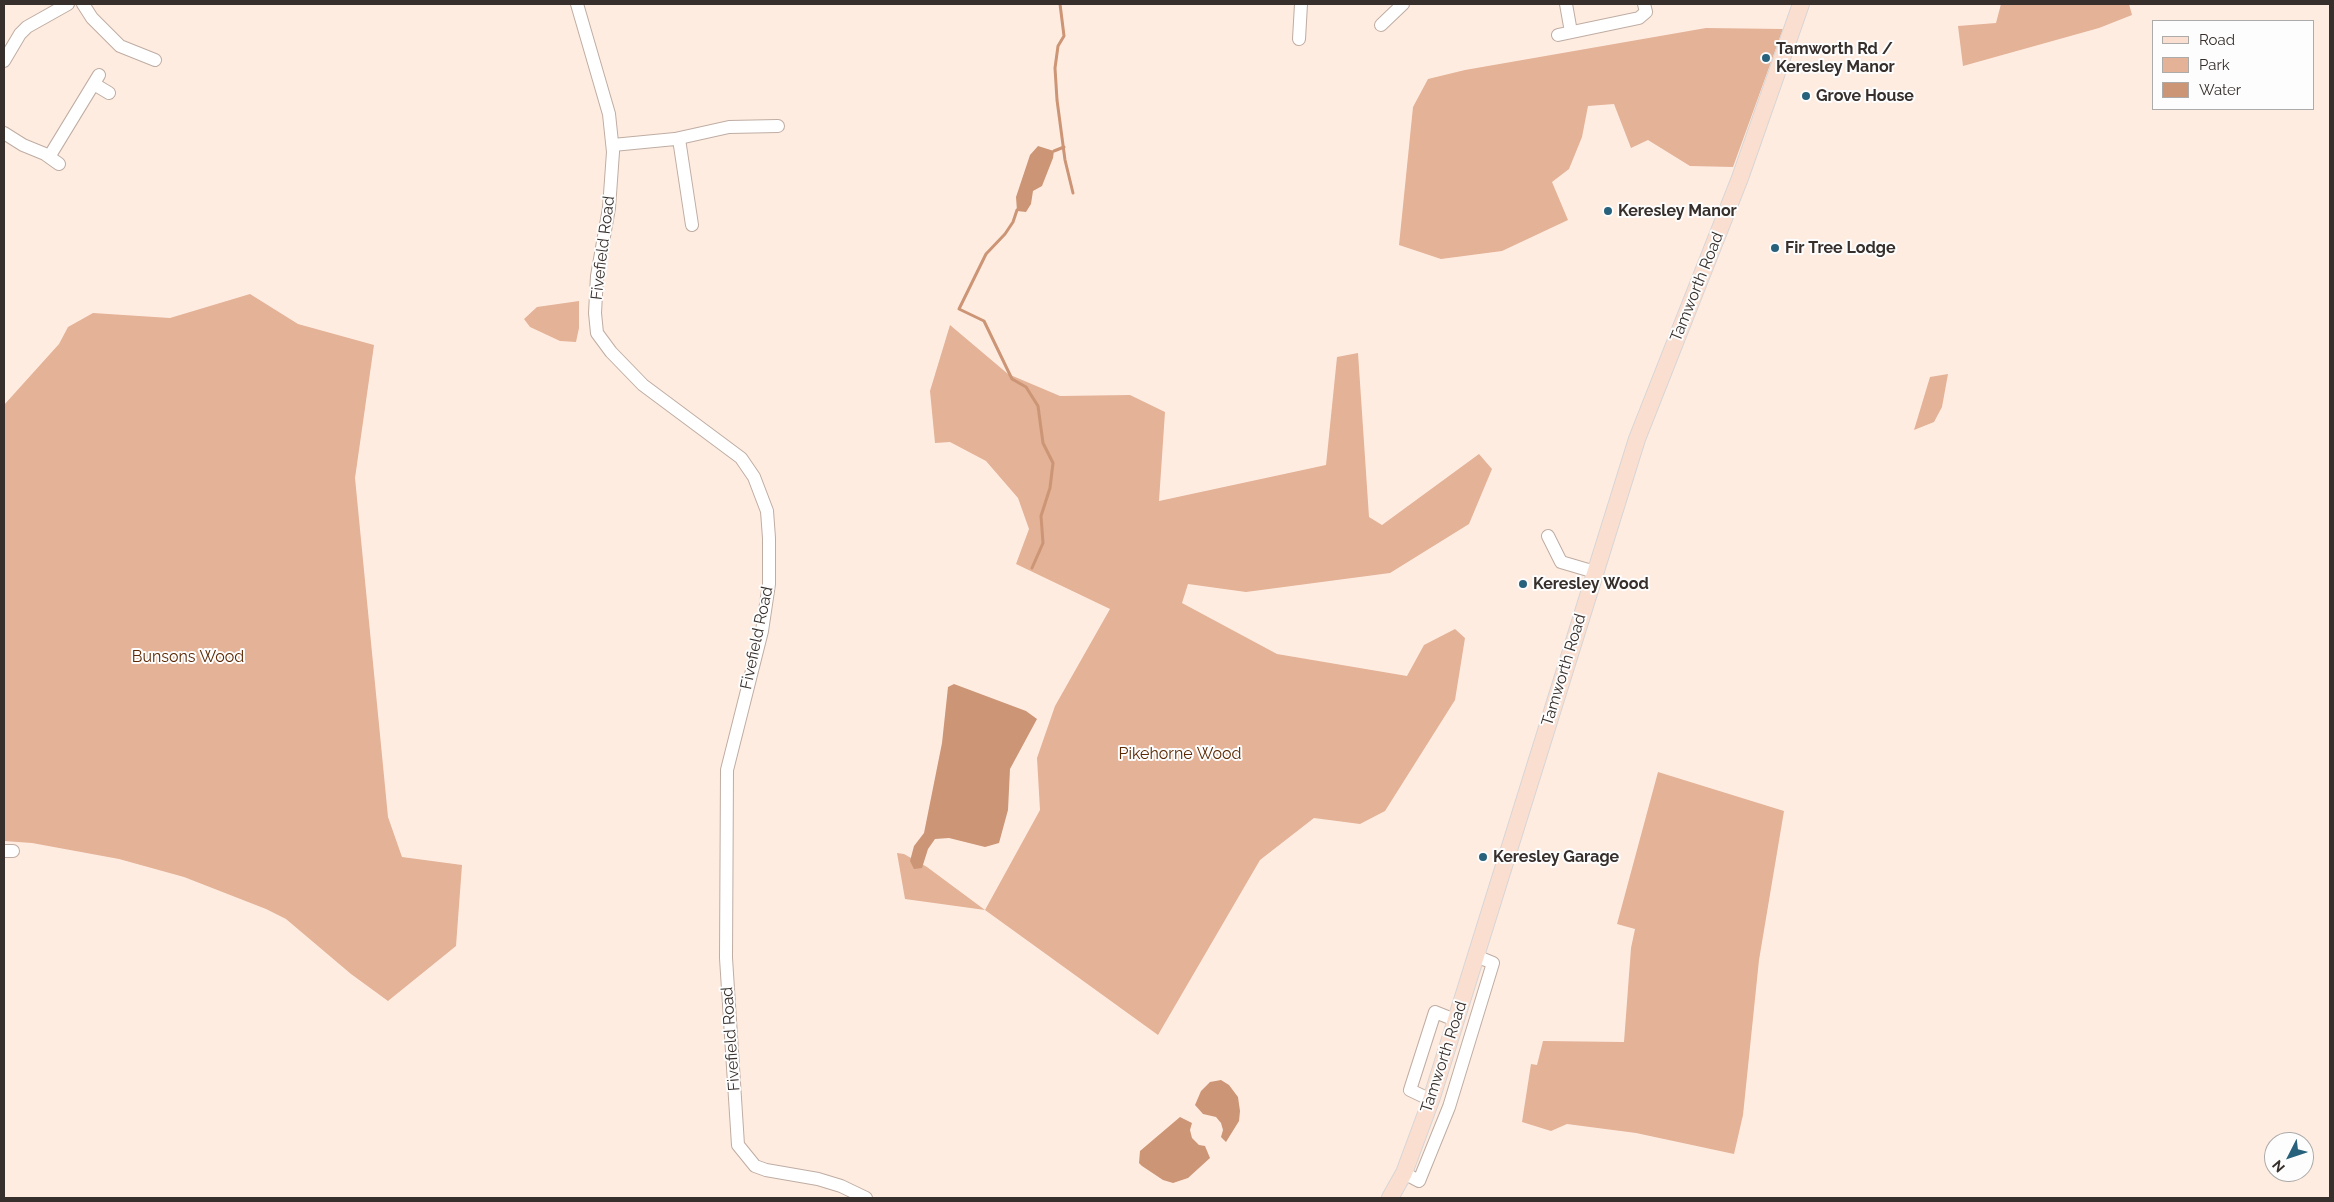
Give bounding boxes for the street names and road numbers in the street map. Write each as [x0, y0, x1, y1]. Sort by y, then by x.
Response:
street label: Fivefield Road [587, 195, 619, 301]
street label: Tamworth Road [1666, 229, 1728, 345]
street label: Fivefield Road [737, 585, 777, 691]
street label: Tamworth Road [1538, 612, 1590, 728]
street label: Fivefield Road [718, 986, 744, 1092]
street label: Tamworth Road [1417, 999, 1471, 1115]

